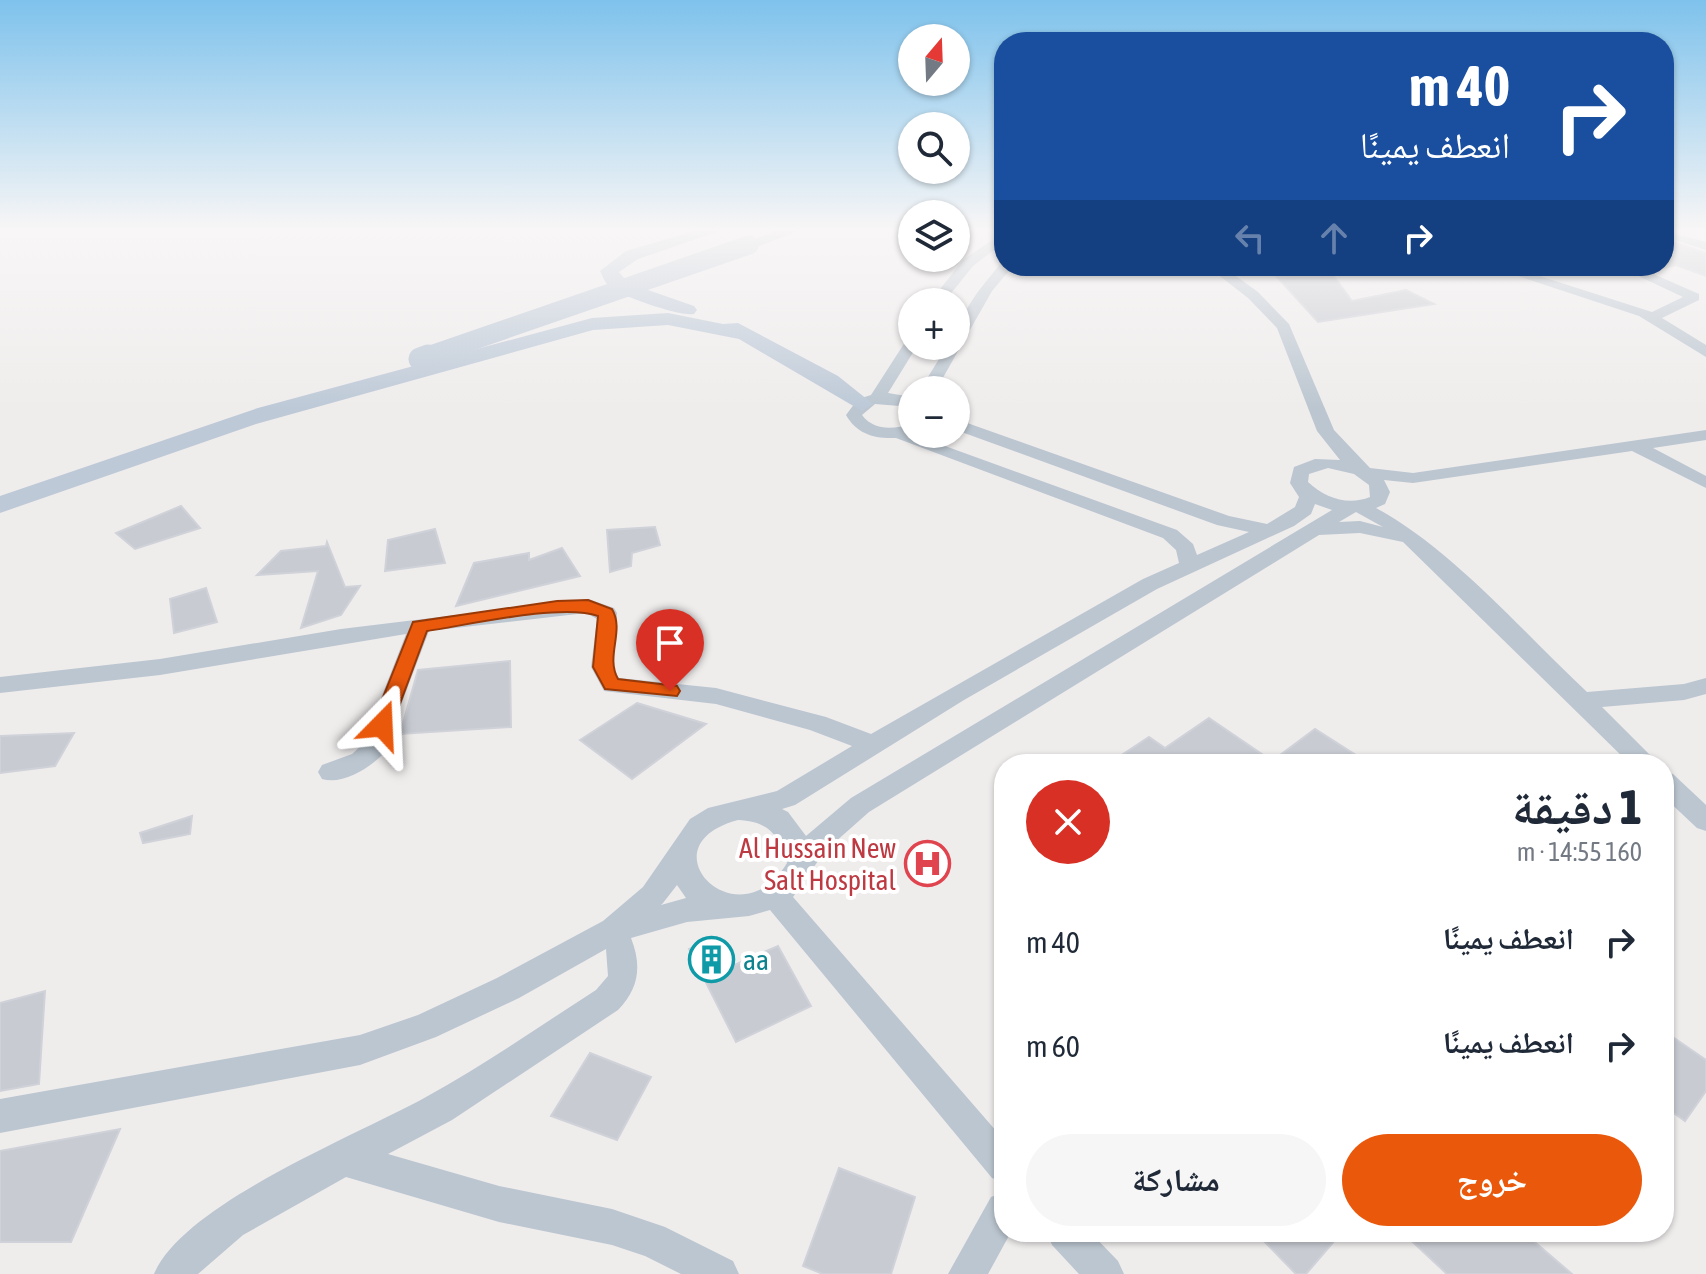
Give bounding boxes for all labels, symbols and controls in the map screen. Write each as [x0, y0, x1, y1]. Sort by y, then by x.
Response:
north arrow [898, 24, 970, 96]
map controls [898, 24, 970, 448]
text: 40 m [1409, 54, 1510, 118]
icon: right [1538, 64, 1642, 168]
button: search [898, 112, 970, 184]
text: انعطف يمينًا [1360, 124, 1510, 166]
button: layers [898, 200, 970, 272]
icon: left [1228, 216, 1272, 260]
icon: ahead [1312, 216, 1356, 260]
icon: right [1396, 216, 1440, 260]
button: + [898, 288, 970, 360]
button: − [898, 376, 970, 448]
pin [636, 609, 704, 691]
icon: arrive [648, 621, 692, 665]
position arrow [340, 683, 424, 767]
text: 1 دقيقة [1512, 779, 1642, 834]
button: close [1026, 780, 1110, 864]
place label: Al Hussain New Salt Hospital [739, 832, 897, 896]
text: 160 m · 14:55 [1517, 837, 1642, 867]
hospital icon: Al Hussain New Salt Hospital [903, 840, 951, 888]
icon: right [1598, 920, 1642, 964]
text: انعطف يمينًا [1443, 921, 1574, 955]
text: 40 m [1026, 925, 1080, 959]
building icon: aa [688, 936, 736, 984]
place label: aa [743, 944, 769, 976]
icon: right [1598, 1024, 1642, 1068]
text: انعطف يمينًا [1443, 1025, 1574, 1059]
text: 60 m [1026, 1029, 1080, 1063]
button: مشاركة [1026, 1134, 1326, 1226]
button: خروج [1342, 1134, 1642, 1226]

